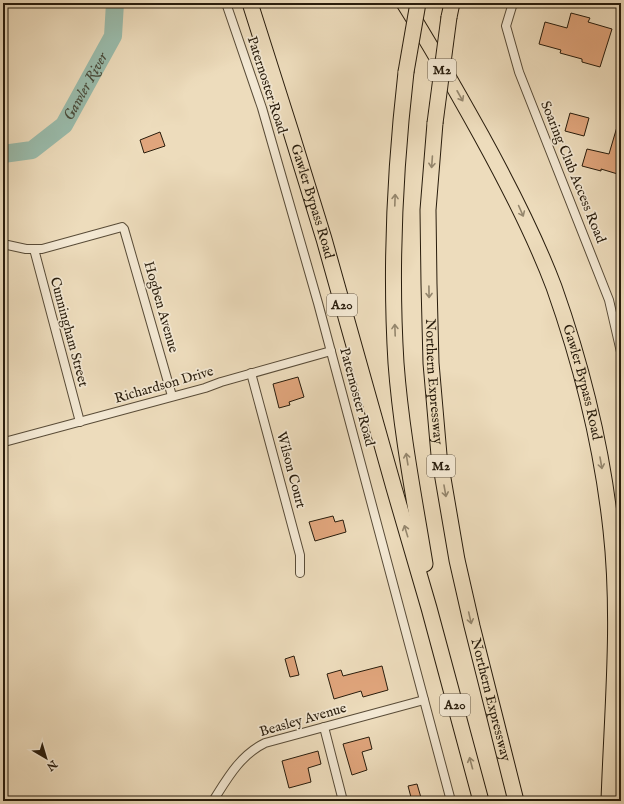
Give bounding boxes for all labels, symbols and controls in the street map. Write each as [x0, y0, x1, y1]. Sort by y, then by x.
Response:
street label: Paternoster Road [243, 34, 291, 137]
water label: Gawler River [59, 48, 112, 124]
road number: M2 [428, 59, 456, 81]
one-way arrow [457, 90, 464, 102]
street label: Soaring Club Access Road [536, 98, 610, 246]
street label: Gawler Bypass Road [286, 142, 338, 261]
one-way arrow [428, 155, 435, 168]
one-way arrow [392, 194, 399, 207]
one-way arrow [518, 205, 525, 217]
street label: Hogben Avenue [139, 259, 183, 355]
street label: Cunningham Street [46, 275, 92, 389]
one-way arrow [425, 285, 433, 298]
road number: A20 [327, 294, 357, 316]
street label: Northern Expressway [421, 318, 447, 445]
street label: Gawler Bypass Road [558, 322, 606, 442]
one-way arrow [392, 324, 399, 337]
street label: Paternoster Road [335, 346, 379, 449]
street label: Richardson Drive [113, 362, 216, 408]
street label: Wilson Court [272, 430, 310, 510]
one-way arrow [403, 453, 411, 466]
road number: M2 [427, 455, 455, 477]
one-way arrow [597, 456, 605, 469]
one-way arrow [441, 484, 449, 497]
one-way arrow [402, 524, 409, 537]
one-way arrow [467, 612, 475, 625]
street label: Northern Expressway [466, 636, 515, 763]
road number: A20 [440, 694, 470, 716]
street label: Beasley Avenue [257, 699, 349, 741]
north arrow [26, 738, 66, 778]
text: N [43, 756, 60, 774]
one-way arrow [467, 757, 474, 770]

